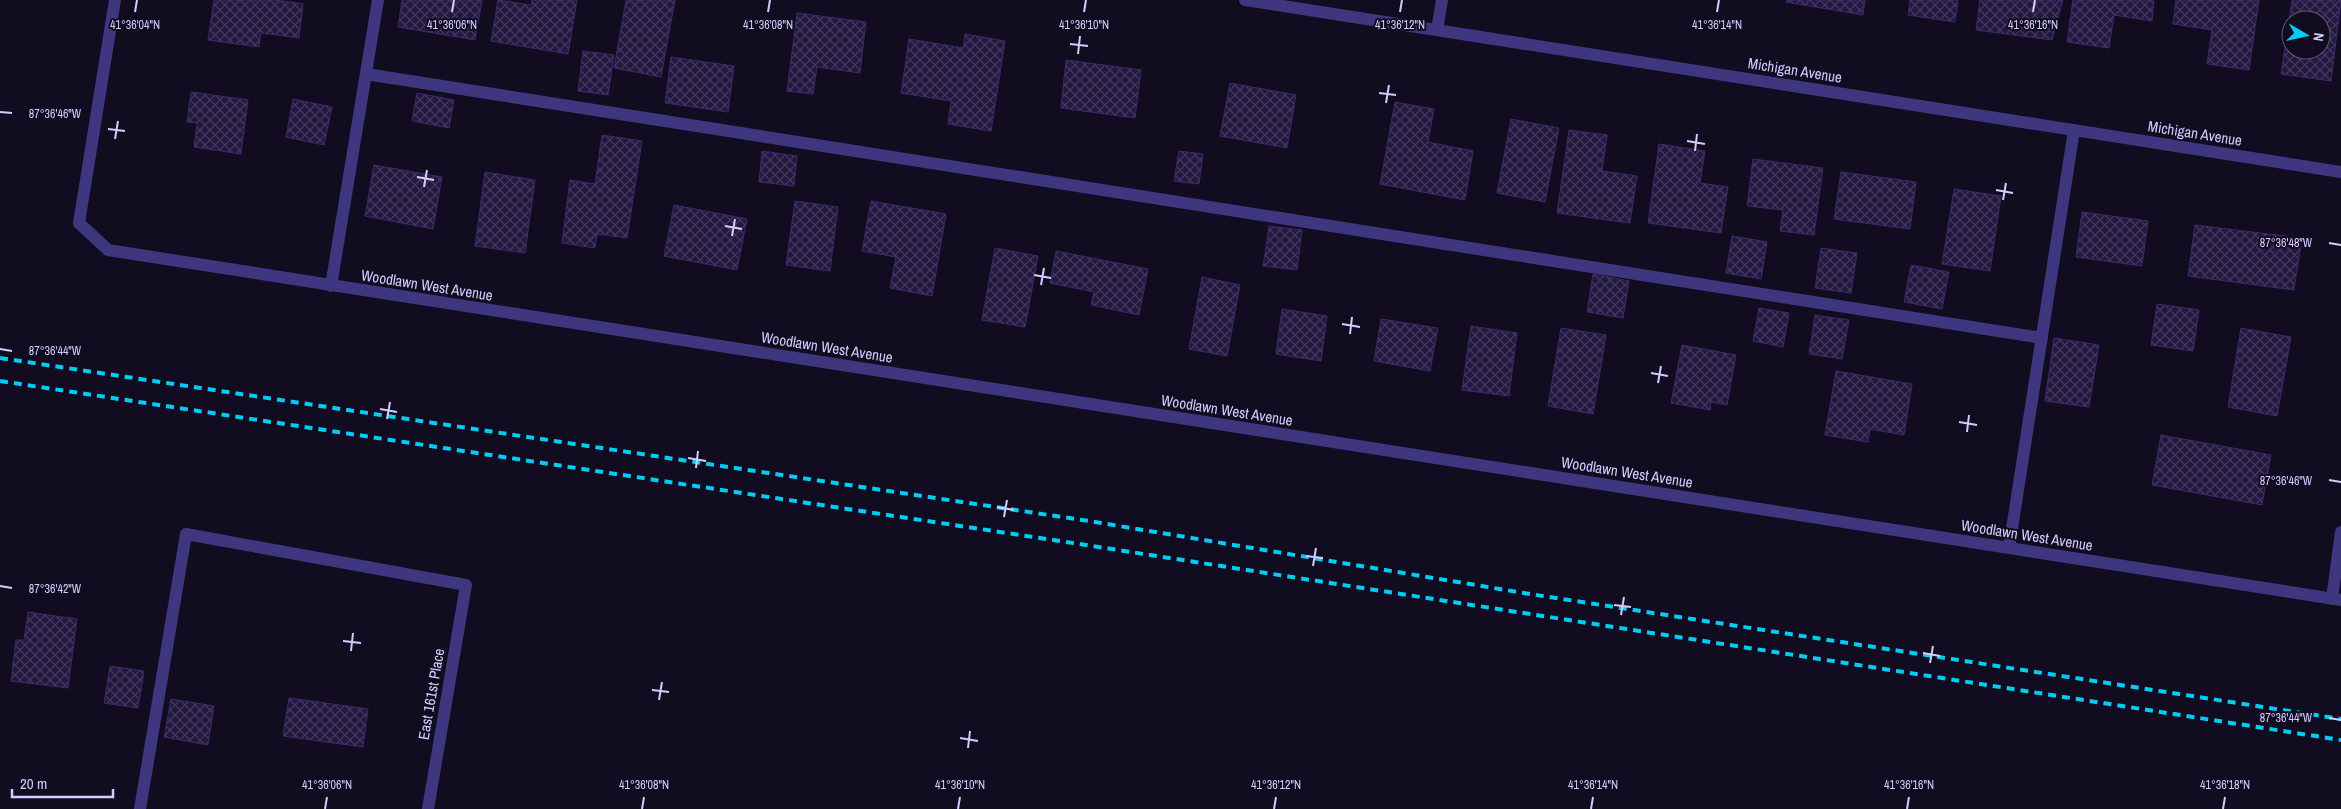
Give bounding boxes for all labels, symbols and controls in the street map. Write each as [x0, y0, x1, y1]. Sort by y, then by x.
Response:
north arrow [2281, 10, 2331, 60]
text: 41°36'04"N [110, 17, 160, 33]
text: 41°36'06"N [427, 17, 477, 33]
text: 41°36'08"N [743, 17, 793, 33]
text: 41°36'10"N [1059, 17, 1109, 33]
text: 41°36'12"N [1375, 17, 1425, 33]
text: 41°36'14"N [1692, 17, 1742, 33]
text: 41°36'16"N [2008, 17, 2058, 33]
text: N [2309, 32, 2328, 43]
street label: Michigan Avenue [1747, 52, 1844, 88]
text: 87°36'46"W [29, 106, 82, 122]
street label: Michigan Avenue [2147, 115, 2244, 151]
text: 87°36'48"W [2260, 235, 2313, 251]
street label: Woodlawn West Avenue [360, 264, 494, 306]
street label: Woodlawn West Avenue [760, 326, 894, 368]
text: 87°36'44"W [29, 343, 82, 359]
street label: Woodlawn West Avenue [1160, 389, 1294, 431]
street label: Woodlawn West Avenue [1560, 451, 1694, 493]
text: 87°36'46"W [2260, 473, 2313, 489]
street label: Woodlawn West Avenue [1960, 514, 2094, 556]
text: 87°36'42"W [29, 581, 82, 597]
street label: East 161st Place [413, 647, 449, 741]
text: 87°36'44"W [2260, 710, 2313, 726]
scale bar [12, 766, 114, 798]
text: 20 m [20, 773, 47, 794]
text: 41°36'06"N [302, 777, 352, 793]
text: 41°36'08"N [619, 777, 669, 793]
text: 41°36'10"N [935, 777, 985, 793]
text: 41°36'12"N [1251, 777, 1301, 793]
text: 41°36'14"N [1568, 777, 1618, 793]
text: 41°36'16"N [1884, 777, 1934, 793]
text: 41°36'18"N [2200, 777, 2250, 793]

